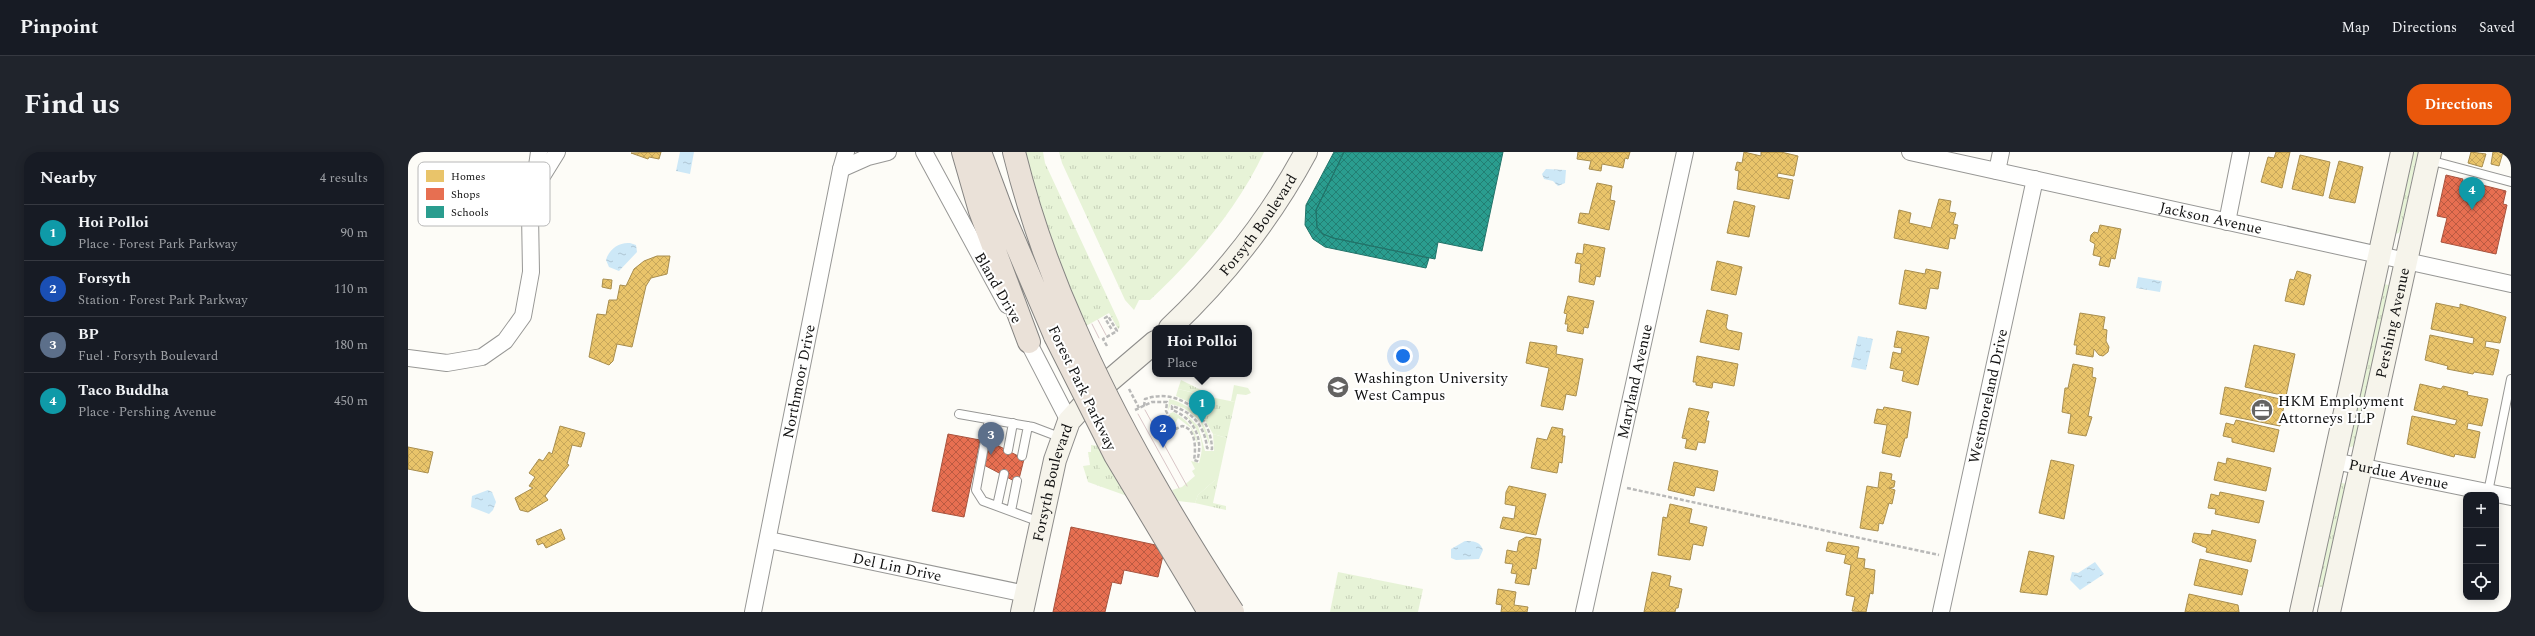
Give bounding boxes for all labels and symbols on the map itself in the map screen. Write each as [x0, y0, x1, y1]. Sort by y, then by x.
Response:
legend [418, 162, 550, 226]
text: Homes [451, 168, 485, 185]
street label: Forsyth Boulevard [1213, 169, 1303, 281]
pin: 4 [2459, 177, 2485, 210]
text: Shops [451, 186, 480, 203]
street label: Jackson Avenue [2157, 196, 2264, 241]
text: Schools [451, 204, 489, 221]
street label: Bland Drive [968, 248, 1028, 328]
street label: Pershing Avenue [2369, 265, 2416, 380]
street label: Forest Park Parkway [1042, 321, 1123, 455]
street label: Northmoor Drive [776, 322, 821, 441]
street label: Maryland Avenue [1611, 322, 1658, 441]
street label: Westmoreland Drive [1962, 327, 2014, 466]
your location [1393, 346, 1413, 366]
place label: Washington University West Campus [1354, 367, 1508, 407]
school or university icon: Washington University West Campus [1325, 374, 1351, 400]
pin: 1 [1189, 390, 1215, 423]
place label: HKM Employment Attorneys LLP [2278, 390, 2404, 430]
office icon: HKM Employment Attorneys LLP [2249, 397, 2275, 423]
pin: 2 [1150, 415, 1176, 448]
street label: Forsyth Boulevard [1026, 420, 1079, 544]
pin: 3 [978, 422, 1004, 455]
street label: Purdue Avenue [2347, 453, 2451, 496]
street label: Del Lin Drive [851, 546, 944, 588]

